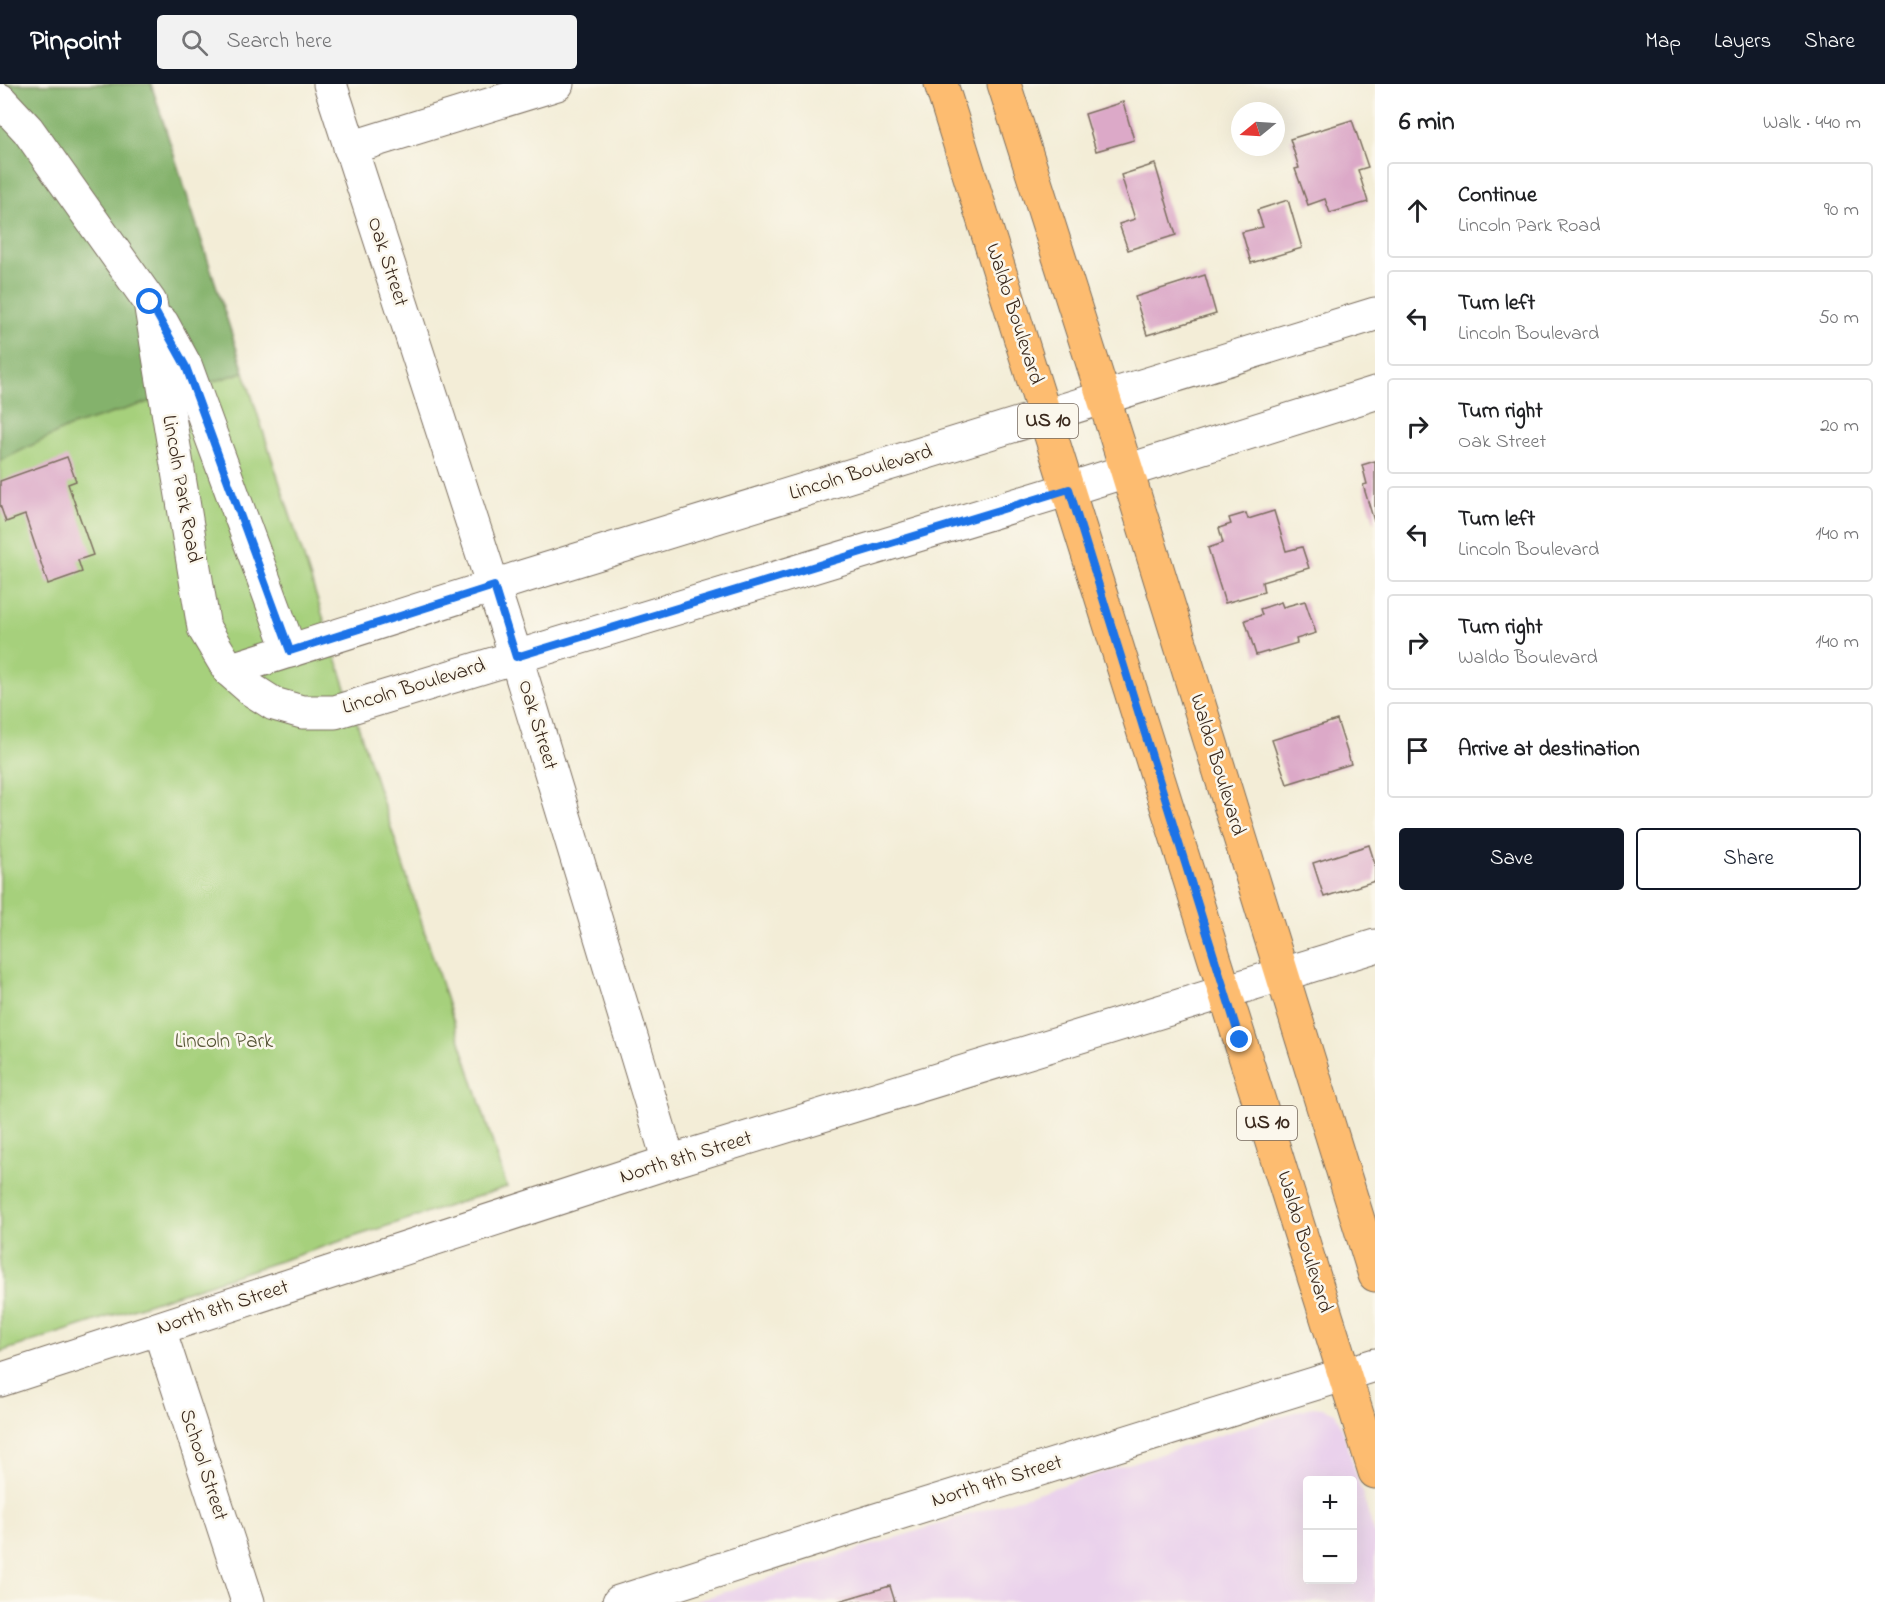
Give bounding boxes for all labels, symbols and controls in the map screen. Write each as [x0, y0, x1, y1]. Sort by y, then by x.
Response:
search box [157, 15, 577, 69]
text: Pinpoint [30, 22, 121, 63]
icon: search [178, 26, 211, 59]
text: Search here [226, 26, 332, 58]
text: Map [1645, 27, 1681, 57]
text: Layers [1714, 27, 1771, 57]
text: Share [1804, 27, 1855, 57]
north arrow [1231, 102, 1285, 156]
text: 6 min [1399, 104, 1455, 142]
text: Walk · 440 m [1763, 109, 1861, 138]
text: Continue [1458, 180, 1537, 212]
icon: ahead [1401, 194, 1434, 227]
text: 90 m [1824, 196, 1859, 225]
text: Lincoln Park Road [1458, 212, 1600, 241]
street label: Oak Street [358, 213, 416, 311]
street label: Waldo Boulevard [977, 240, 1051, 389]
route start [136, 288, 162, 314]
text: Turn left [1458, 288, 1535, 320]
icon: left [1401, 302, 1434, 335]
text: 50 m [1818, 304, 1859, 333]
text: Lincoln Boulevard [1458, 320, 1599, 349]
text: Turn right [1458, 396, 1543, 428]
road number: US 10 [1018, 404, 1078, 438]
icon: right [1401, 410, 1434, 443]
text: 20 m [1820, 412, 1859, 441]
street label: Lincoln Park Road [153, 413, 209, 565]
text: Oak Street [1458, 428, 1546, 457]
street label: Lincoln Boulevard [786, 437, 937, 509]
text: Turn left [1458, 504, 1535, 536]
icon: left [1401, 518, 1434, 551]
text: 140 m [1815, 520, 1859, 549]
text: Lincoln Boulevard [1458, 536, 1599, 565]
text: Turn right [1458, 612, 1543, 644]
icon: right [1401, 626, 1434, 659]
text: 140 m [1815, 628, 1859, 657]
text: Waldo Boulevard [1458, 644, 1598, 673]
street label: Lincoln Boulevard [339, 651, 490, 723]
street label: Oak Street [509, 676, 565, 774]
street label: Waldo Boulevard [1181, 690, 1253, 840]
icon: arrive [1401, 734, 1434, 767]
text: Arrive at destination [1458, 734, 1640, 766]
button: Save [1399, 828, 1624, 890]
button: Share [1636, 828, 1861, 890]
route end [1226, 1026, 1252, 1052]
park label: Lincoln Park [175, 1027, 274, 1057]
road number: US 10 [1237, 1106, 1297, 1140]
street label: North 8th Street [616, 1124, 756, 1192]
street label: Waldo Boulevard [1268, 1167, 1340, 1317]
street label: North 8th Street [153, 1273, 293, 1343]
street label: School Street [171, 1405, 235, 1525]
street label: North 9th Street [928, 1448, 1066, 1516]
map controls [1303, 1476, 1357, 1584]
button: + [1303, 1476, 1357, 1530]
button: − [1303, 1530, 1357, 1584]

